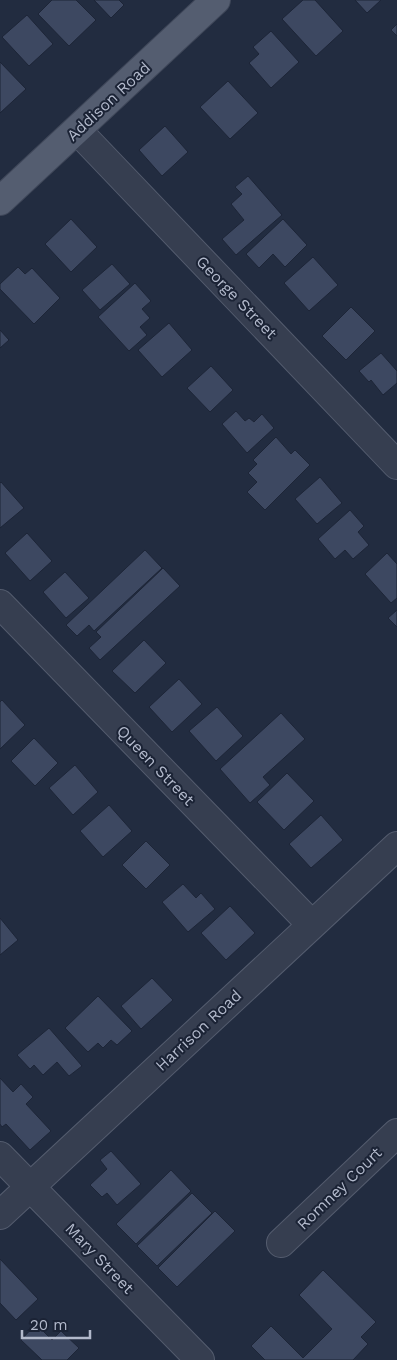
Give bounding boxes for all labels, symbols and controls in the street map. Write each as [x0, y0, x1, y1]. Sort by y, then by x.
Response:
street label: Addison Road [63, 58, 154, 145]
street label: George Street [192, 252, 281, 343]
street label: Queen Street [113, 721, 199, 810]
street label: Harrison Road [151, 986, 245, 1075]
street label: Romney Court [293, 1143, 386, 1234]
street label: Mary Street [61, 1219, 138, 1298]
scale bar [22, 1308, 90, 1340]
text: 20 m [30, 1316, 68, 1334]

